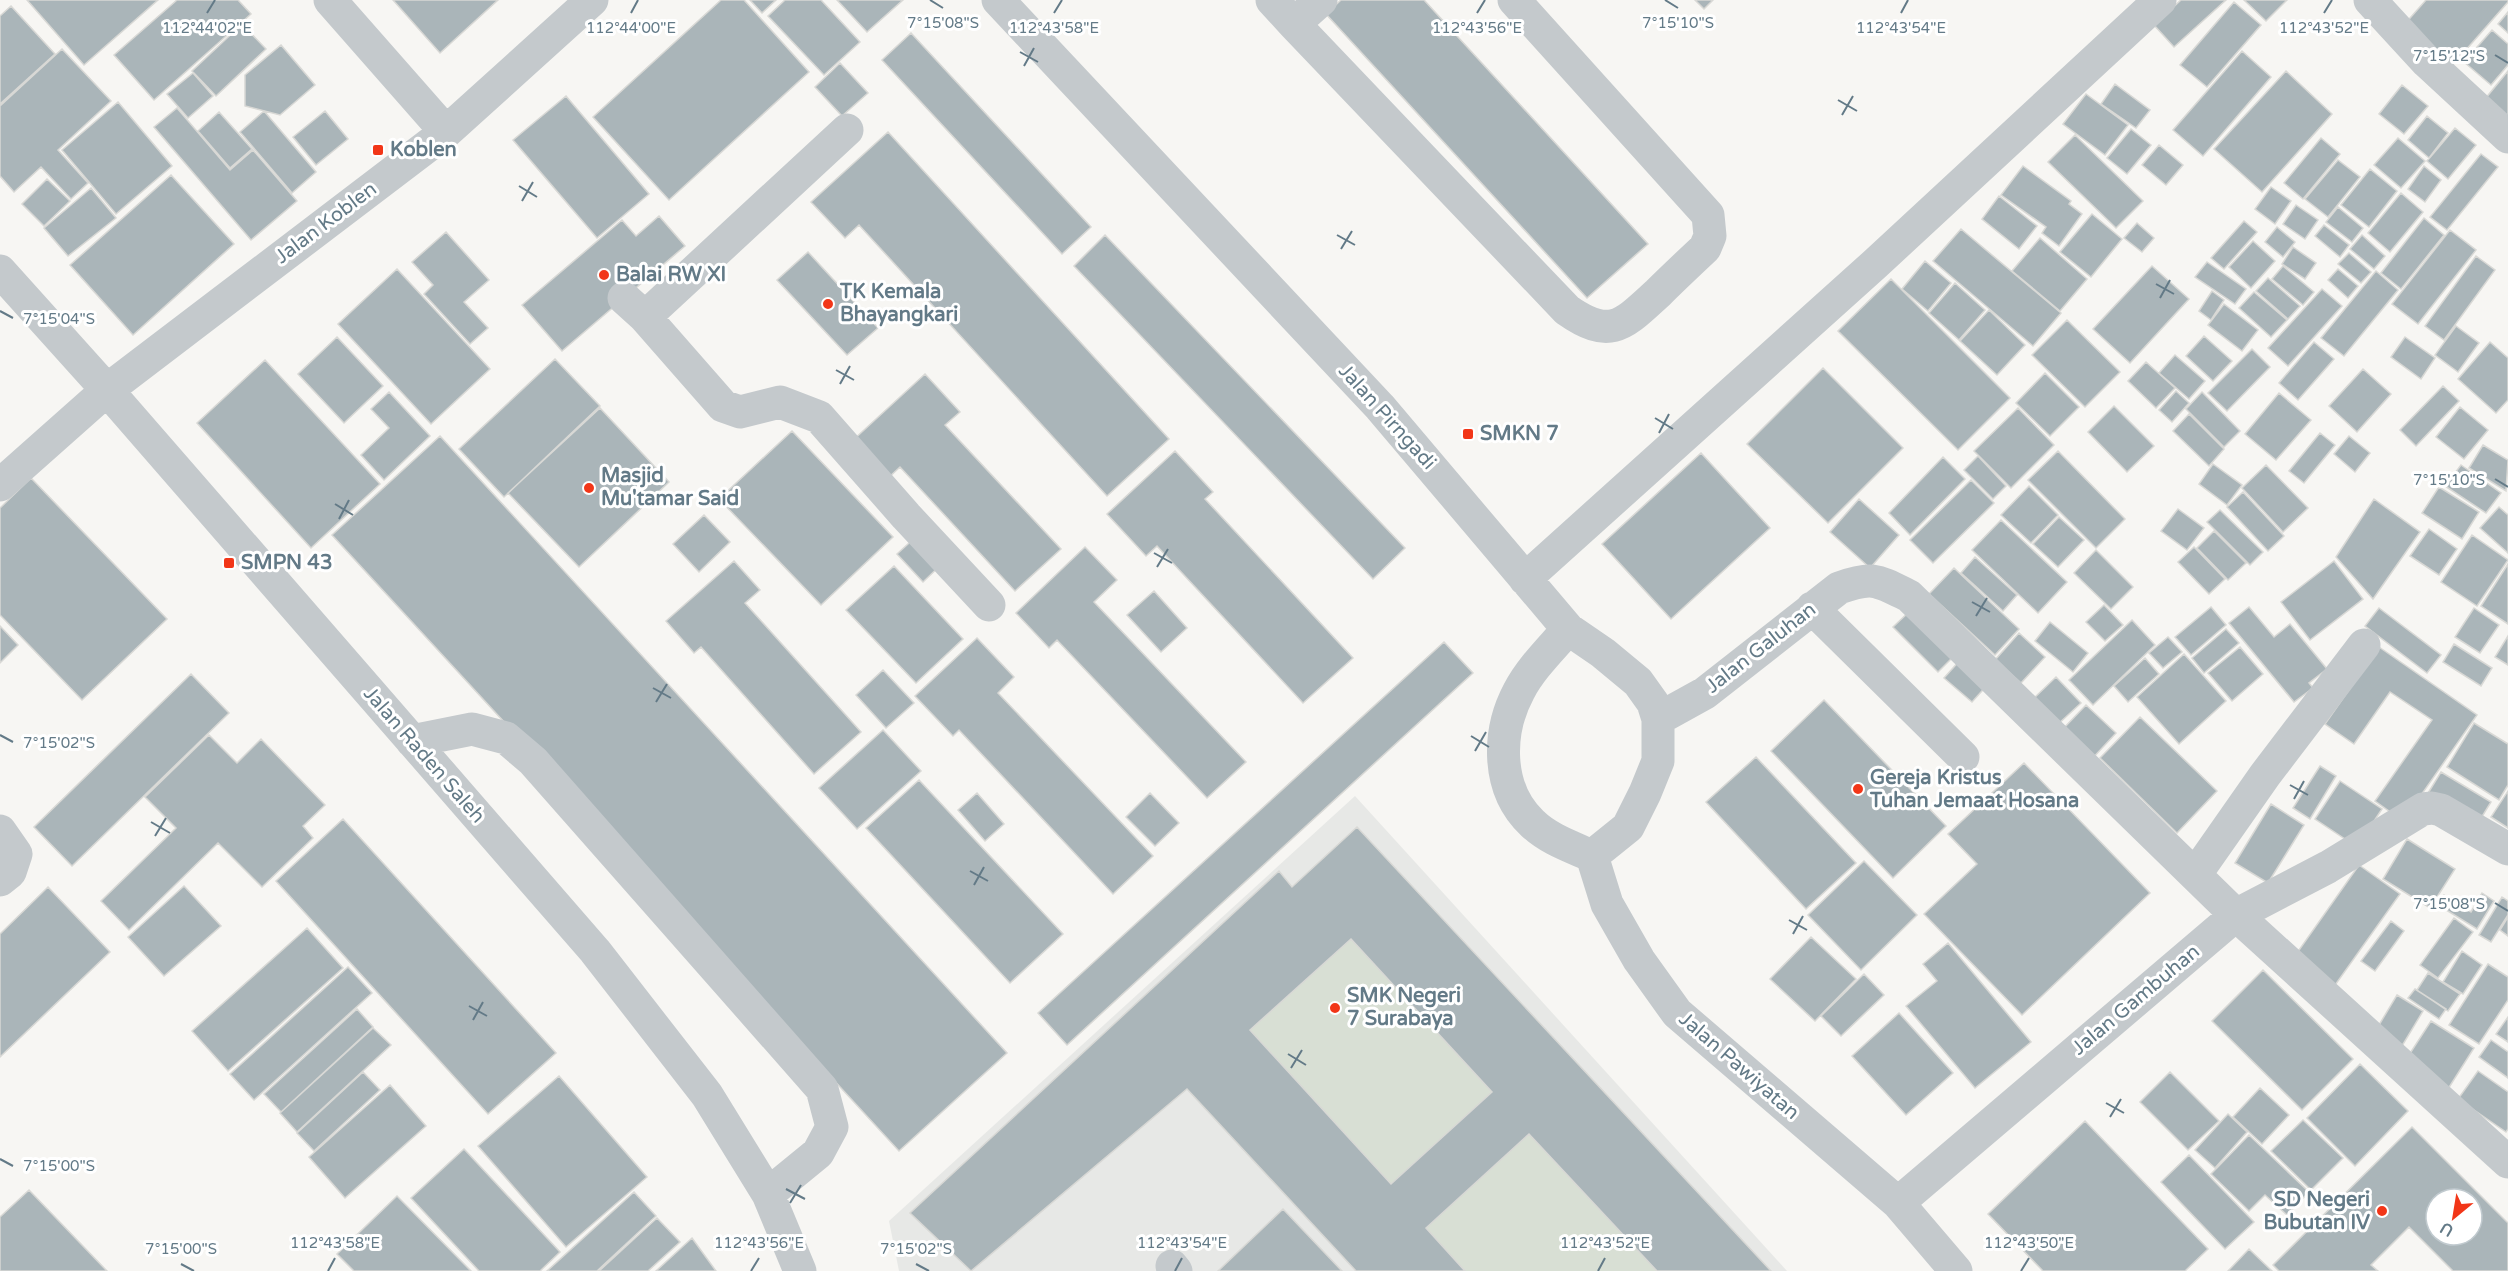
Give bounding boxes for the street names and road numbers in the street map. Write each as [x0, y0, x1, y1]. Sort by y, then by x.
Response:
street label: Jalan Koblen [271, 177, 381, 269]
street label: Jalan Pirngadi [1333, 359, 1441, 475]
street label: Jalan Galuhan [1701, 598, 1821, 698]
street label: Jalan Raden Saleh [358, 682, 490, 828]
street label: Jalan Gambuhan [2067, 940, 2205, 1060]
street label: Jalan Pawiyatan [1674, 1007, 1804, 1125]

